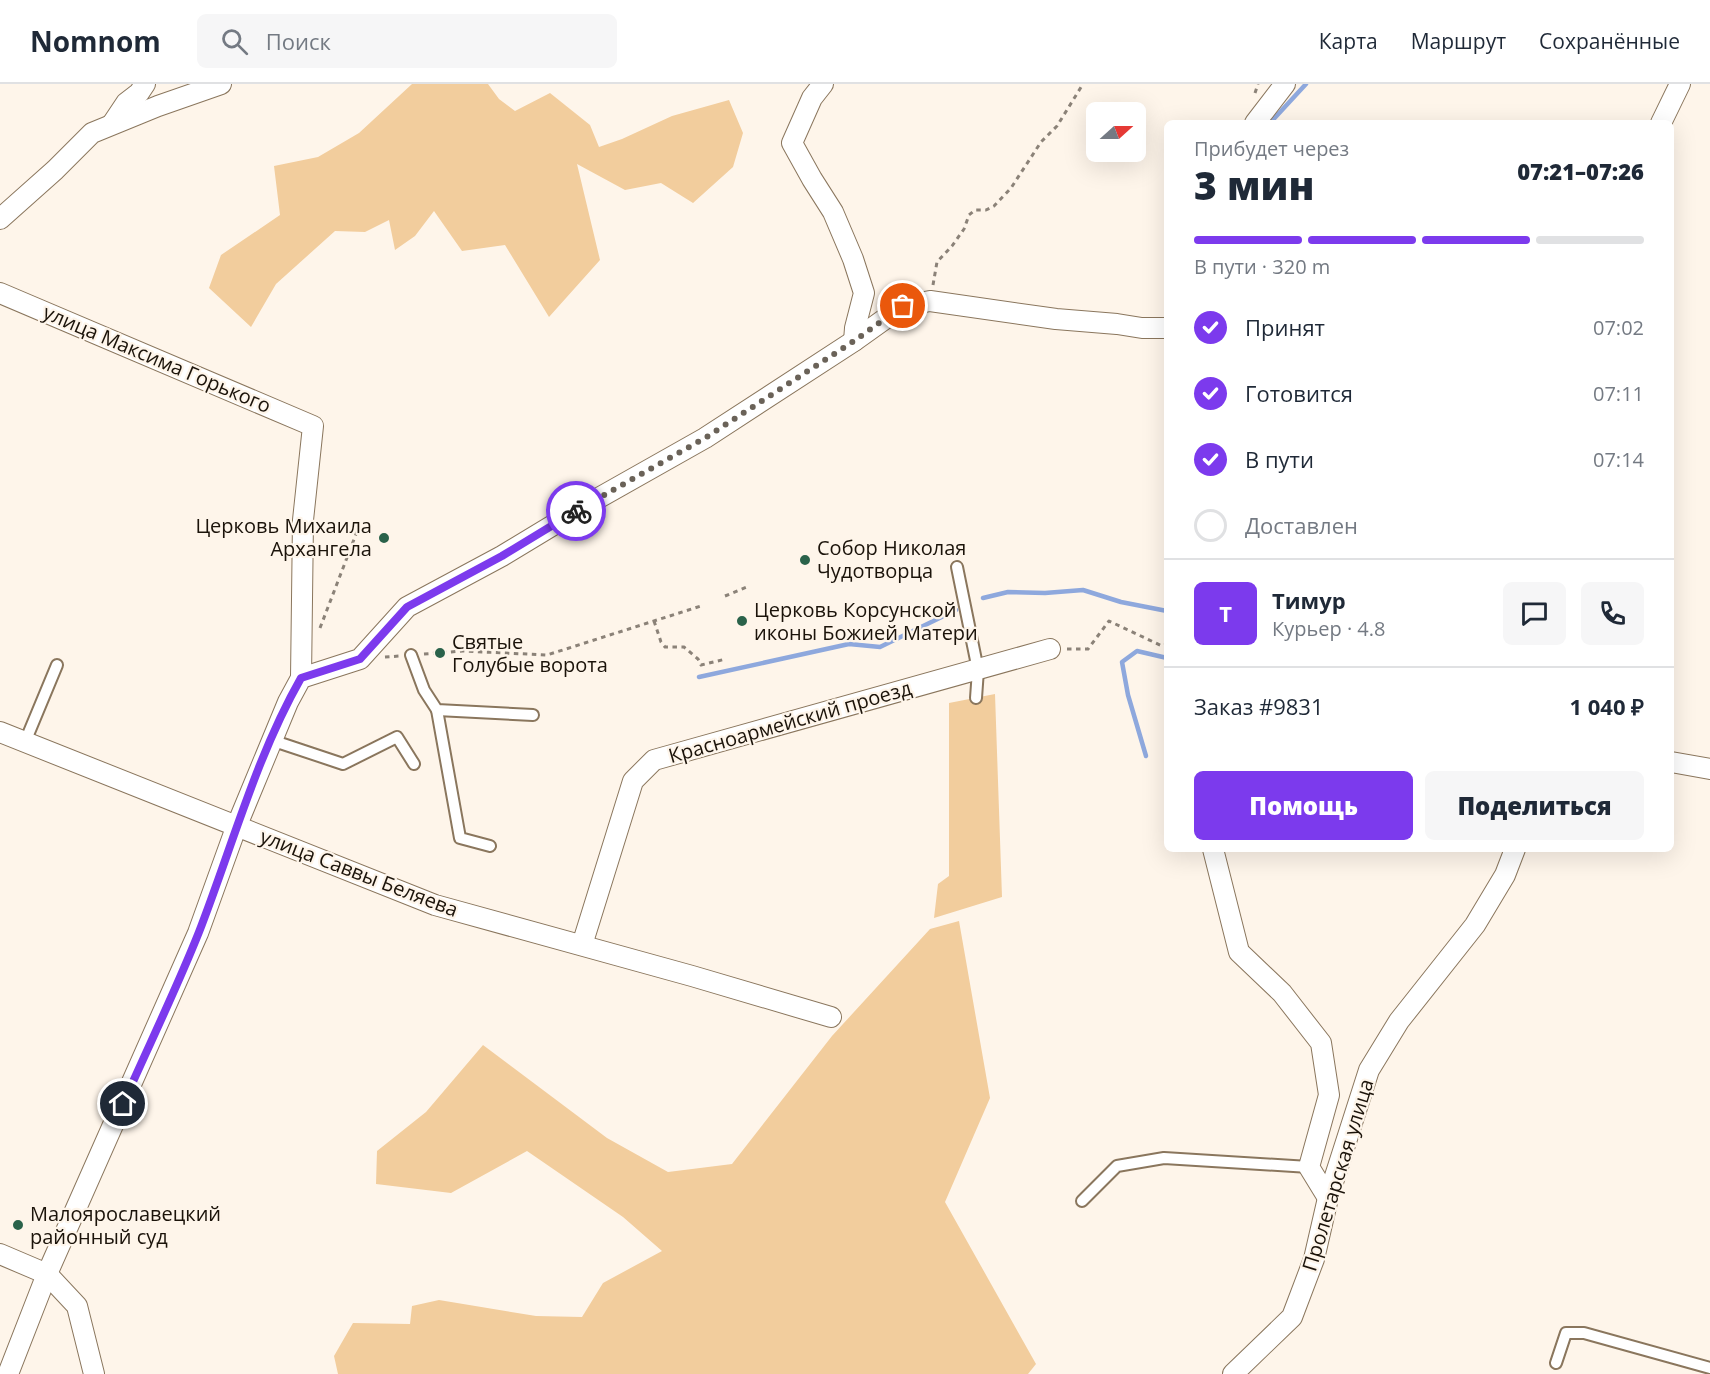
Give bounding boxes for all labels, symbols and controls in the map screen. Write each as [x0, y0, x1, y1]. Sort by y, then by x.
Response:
search box [197, 14, 617, 68]
text: Nomnom [30, 22, 161, 60]
icon: search [218, 25, 251, 58]
text: Поиск [266, 26, 331, 56]
text: Карта [1319, 27, 1378, 55]
text: Маршрут [1411, 27, 1506, 55]
text: Сохранённые [1539, 27, 1680, 55]
north arrow [1086, 102, 1146, 162]
map controls [1086, 102, 1146, 162]
text: Прибудет через [1194, 135, 1349, 162]
text: 07:21–07:26 [1517, 156, 1644, 186]
text: 3 мин [1194, 158, 1314, 211]
text: В пути · 320 m [1194, 253, 1330, 280]
pin [877, 280, 928, 331]
icon: bag [886, 289, 919, 322]
street label: улица Максима Горького [39, 298, 275, 419]
icon: check [1194, 311, 1227, 344]
text: Принят [1245, 312, 1325, 342]
text: 07:02 [1593, 314, 1644, 341]
icon: check [1194, 377, 1227, 410]
text: Готовится [1245, 378, 1353, 408]
text: 07:11 [1593, 380, 1644, 407]
icon: check [1194, 443, 1227, 476]
text: В пути [1245, 444, 1314, 474]
text: 07:14 [1593, 446, 1644, 473]
courier [546, 481, 606, 541]
icon: bike [560, 495, 593, 528]
text: Доставлен [1245, 510, 1358, 540]
place label: Церковь Михаила Архангела [195, 512, 372, 562]
marker: Церковь Михаила Архангела [377, 531, 391, 545]
place label: Собор Николая Чудотворца [817, 534, 966, 584]
marker: Собор Николая Чудотворца [798, 553, 812, 567]
button: chat [1503, 582, 1566, 645]
button: phone [1581, 582, 1644, 645]
text: Тимур [1272, 585, 1346, 615]
place label: Церковь Корсунской иконы Божией Матери [754, 596, 978, 646]
text: Т [1219, 598, 1232, 628]
marker: Церковь Корсунской иконы Божией Матери [735, 614, 749, 628]
text: Курьер · 4.8 [1272, 615, 1386, 642]
place label: Святые Голубые ворота [452, 628, 608, 678]
marker: Святые Голубые ворота [433, 646, 447, 660]
street label: Красноармейский проезд [665, 674, 915, 769]
text: Заказ #9831 [1194, 691, 1324, 721]
text: 1 040 ₽ [1569, 691, 1644, 721]
button: Помощь [1194, 771, 1413, 840]
button: Поделиться [1425, 771, 1644, 840]
street label: улица Саввы Беляева [256, 822, 462, 923]
street label: Пролетарская улица [1295, 1076, 1380, 1274]
pin [97, 1078, 148, 1129]
icon: home [106, 1087, 139, 1120]
place label: Малоярославецкий районный суд [30, 1200, 221, 1250]
marker: Малоярославецкий районный суд [11, 1218, 25, 1232]

